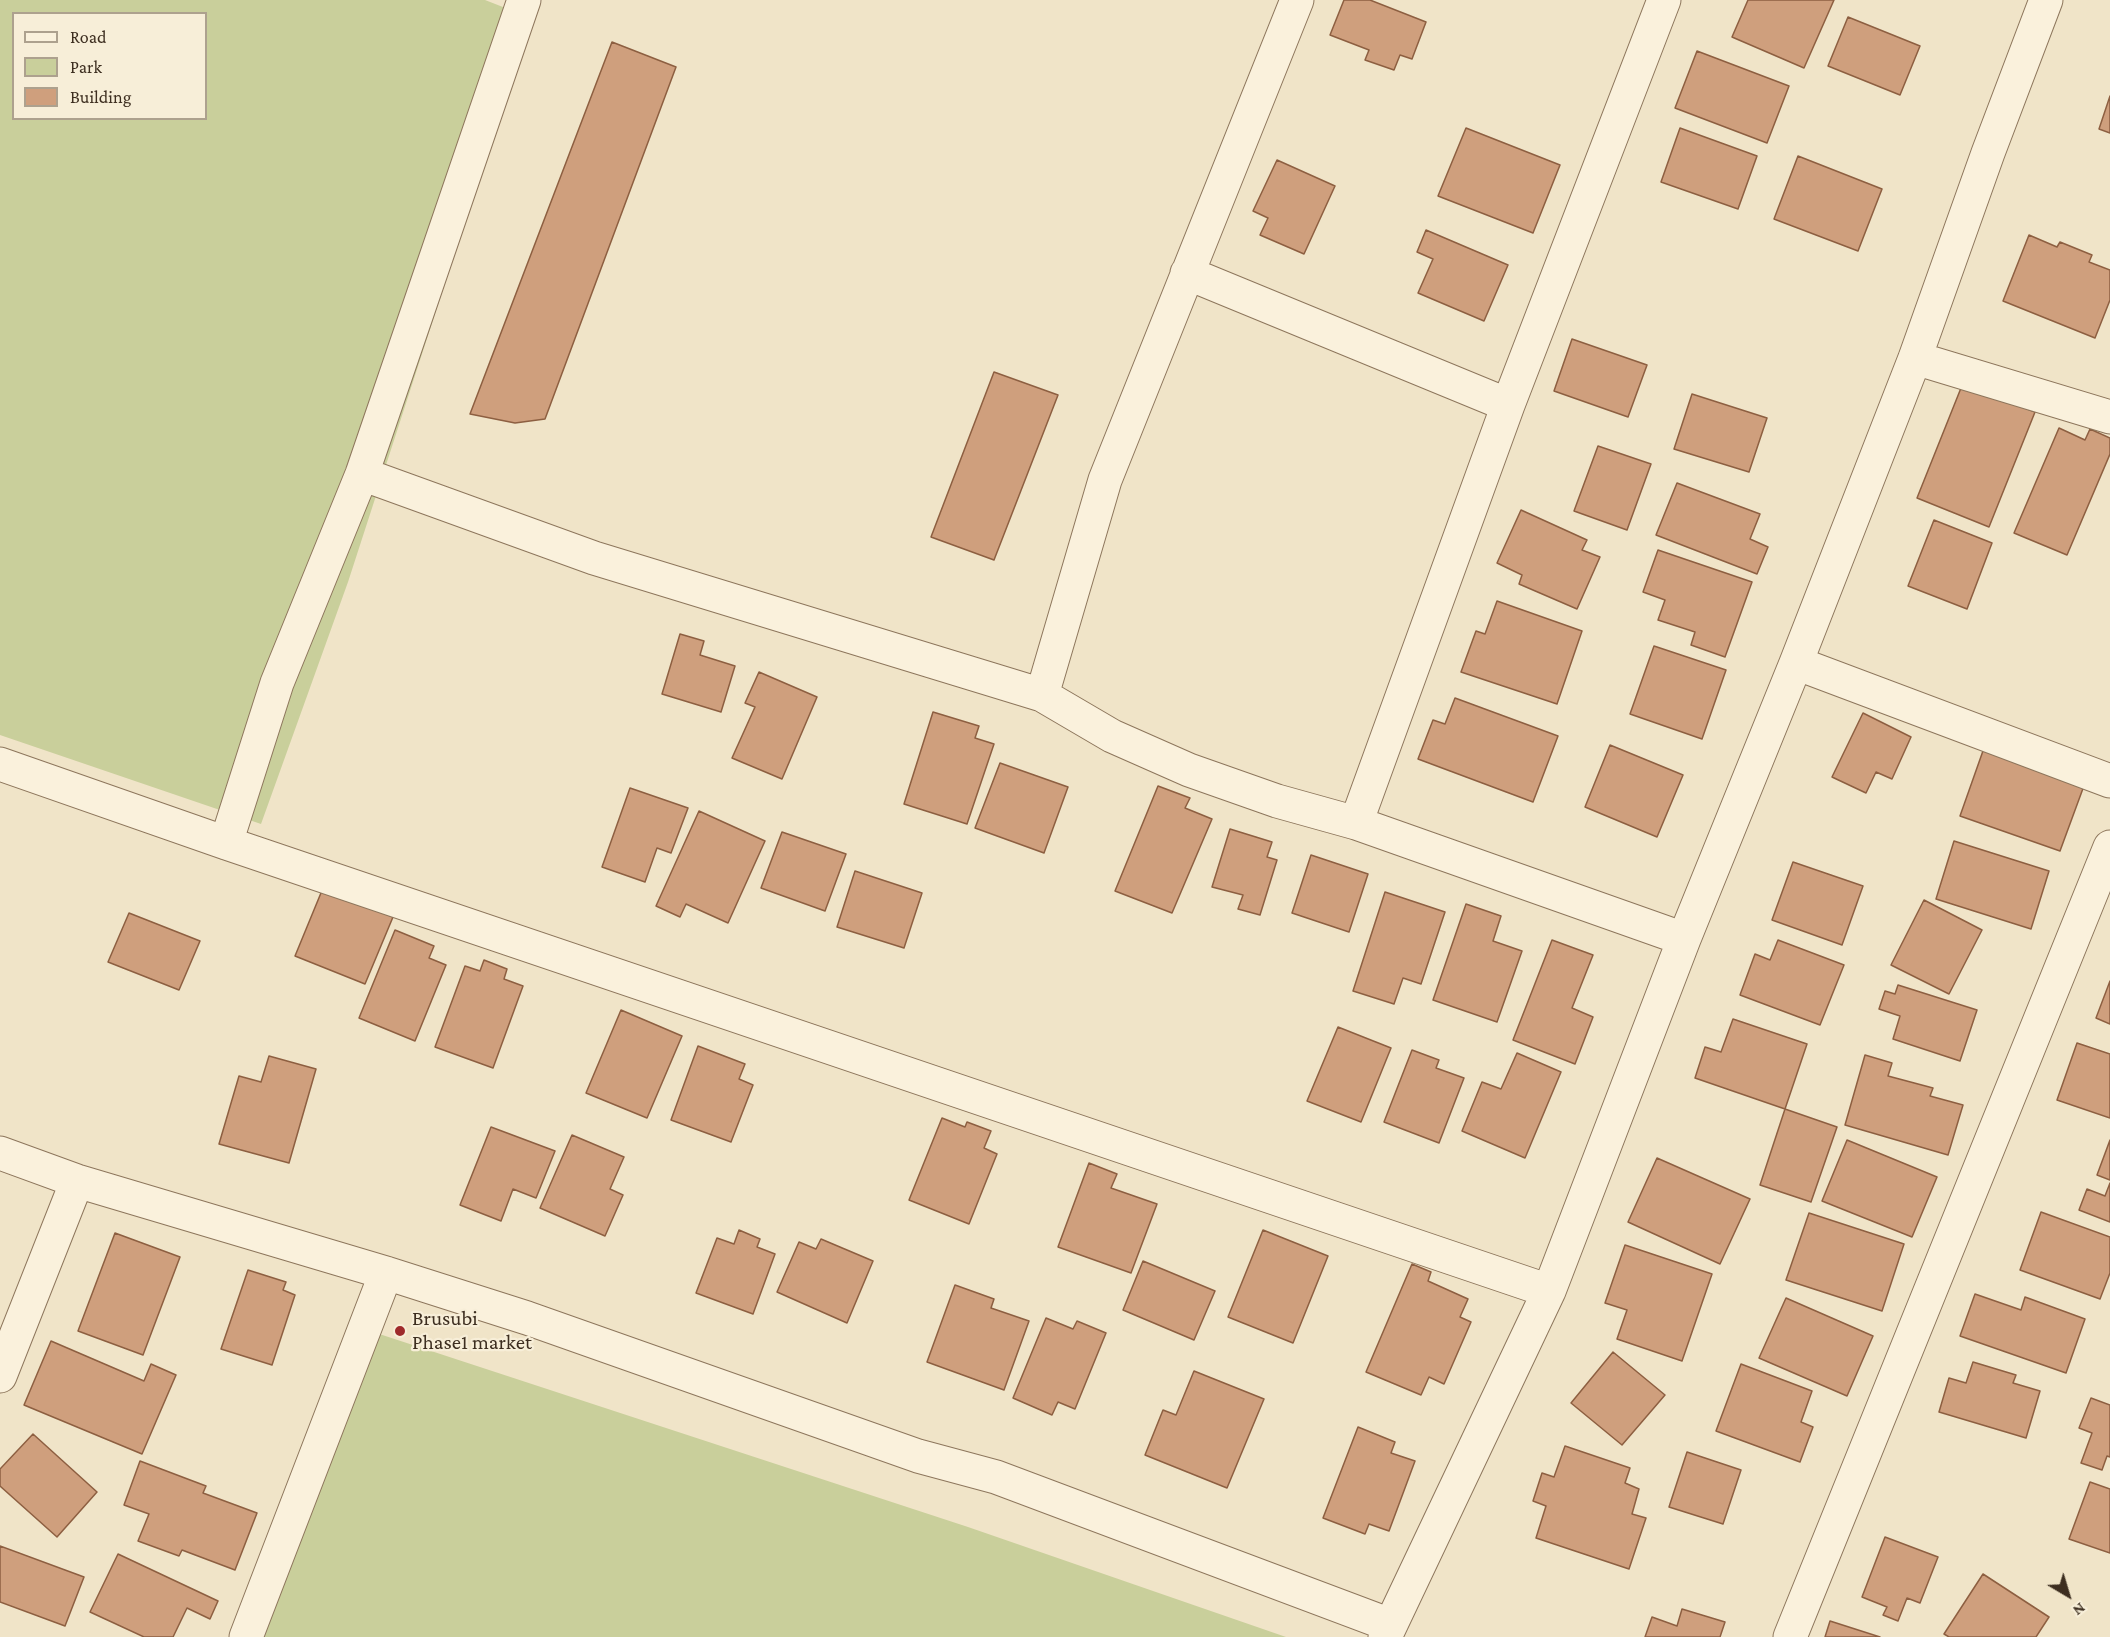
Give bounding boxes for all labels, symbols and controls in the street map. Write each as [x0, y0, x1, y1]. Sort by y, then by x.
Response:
legend [12, 12, 207, 120]
text: Road [70, 27, 107, 47]
text: Park [70, 57, 102, 77]
text: Building [70, 87, 131, 107]
place label: Brusubi Phase1 market [412, 1306, 532, 1356]
marker: Brusubi Phase1 market [393, 1324, 407, 1338]
north arrow [2038, 1565, 2098, 1625]
text: N [2070, 1600, 2089, 1620]

